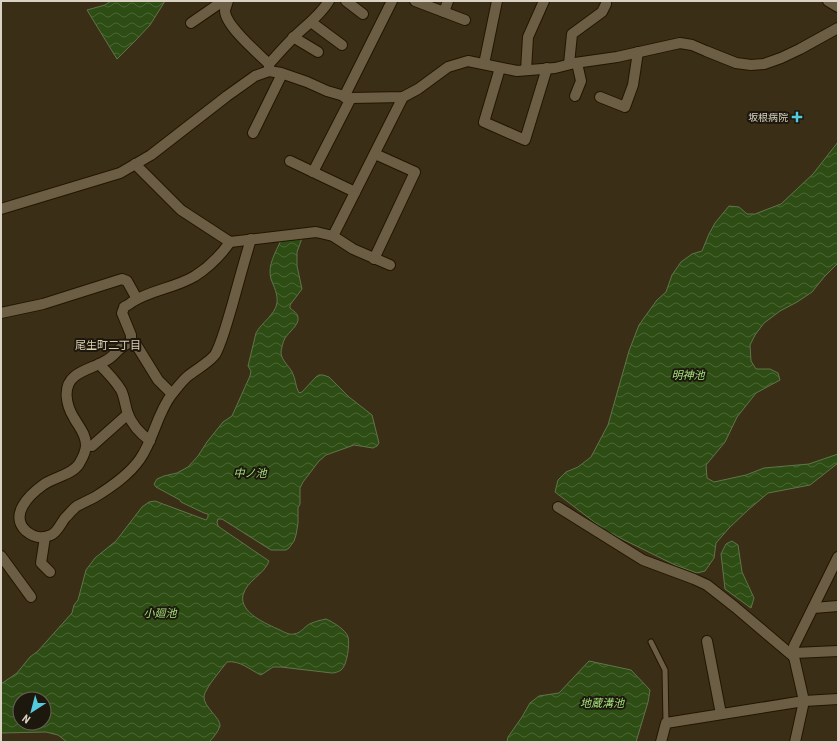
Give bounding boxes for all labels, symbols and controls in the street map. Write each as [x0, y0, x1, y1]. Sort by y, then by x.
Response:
marker: 坂根病院 [791, 111, 803, 123]
place label: 坂根病院 [748, 112, 788, 123]
district label: 尾生町二丁目 [75, 339, 141, 352]
water label: 明神池 [672, 369, 705, 382]
water label: 中ノ池 [234, 467, 267, 480]
water label: 小廻池 [144, 607, 177, 620]
north arrow [12, 691, 52, 731]
water label: 地蔵溝池 [580, 697, 625, 710]
text: N [20, 711, 33, 726]

